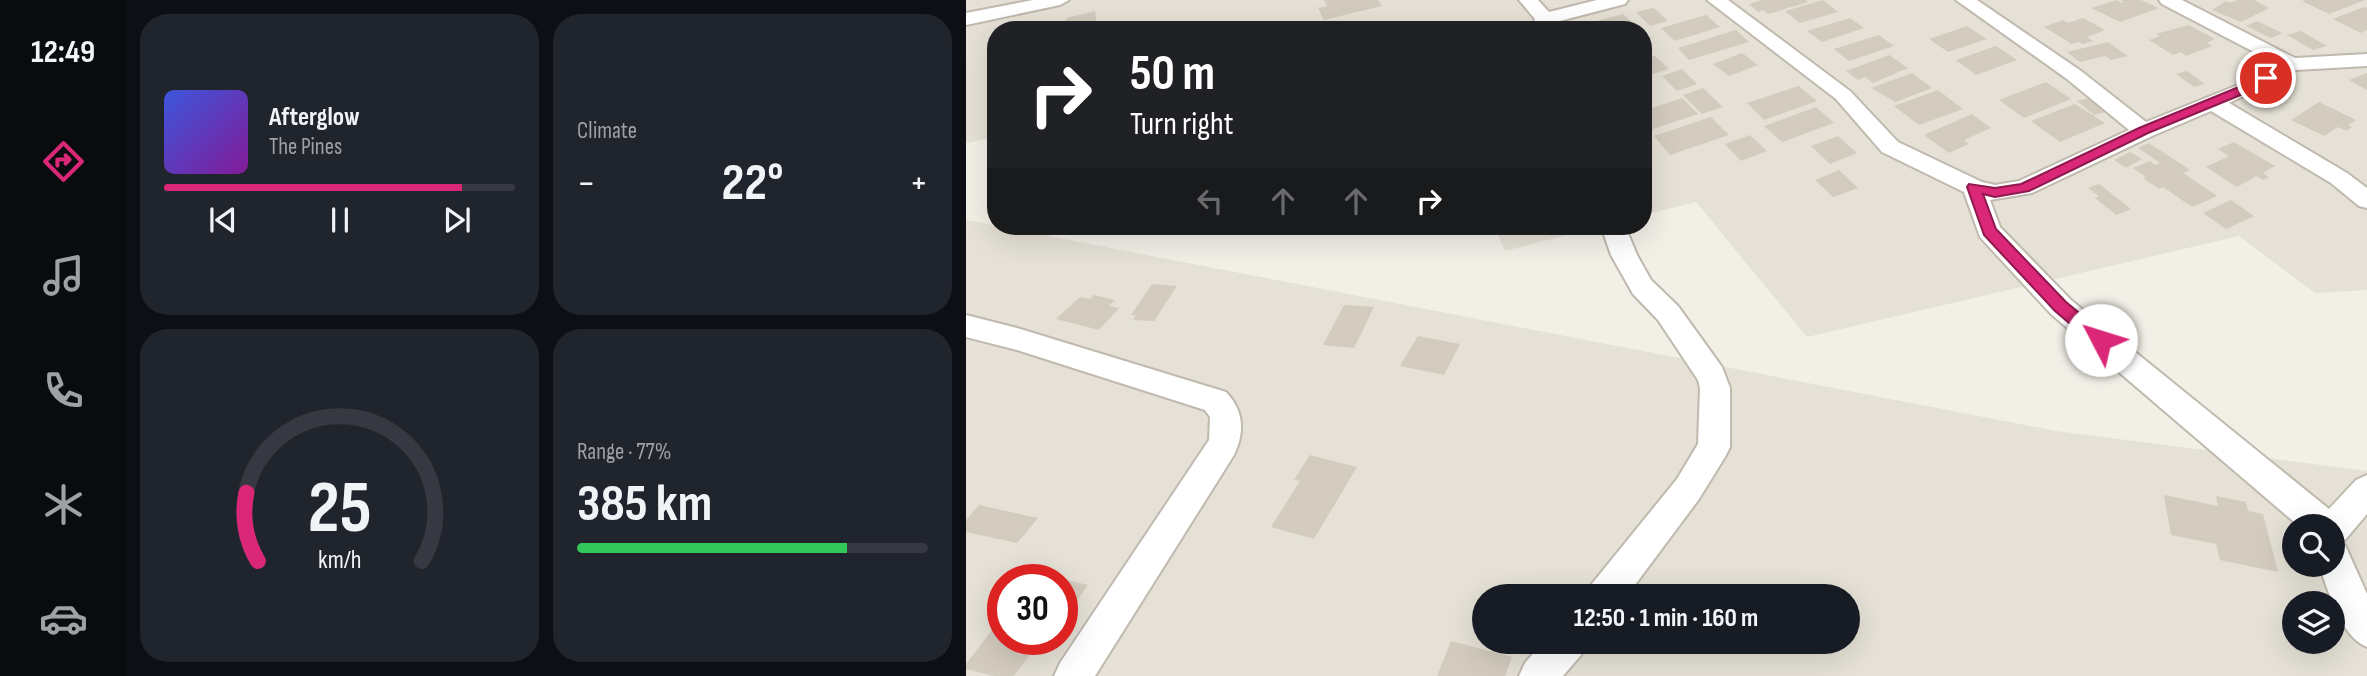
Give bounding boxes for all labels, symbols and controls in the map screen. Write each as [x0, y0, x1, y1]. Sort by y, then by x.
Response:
text: 12:49 [31, 33, 95, 72]
text: 50 m [1130, 45, 1215, 104]
pin [2236, 48, 2296, 108]
icon: right [1015, 49, 1106, 140]
icon: arrive [2247, 59, 2285, 97]
text: Afterglow [269, 102, 360, 133]
text: Turn right [1130, 105, 1234, 144]
text: Climate [577, 117, 637, 145]
text: The Pines [269, 133, 342, 161]
icon: directions [39, 137, 88, 186]
text: 22° [721, 152, 784, 215]
text: − [577, 161, 596, 206]
text: + [909, 161, 928, 206]
icon: left [1191, 182, 1229, 220]
icon: ahead [1264, 182, 1302, 220]
icon: ahead [1337, 182, 1375, 220]
icon: right [1410, 182, 1448, 220]
icon: previous [204, 201, 242, 239]
icon: pause [321, 201, 359, 239]
icon: next [438, 201, 476, 239]
icon: music [39, 251, 88, 300]
position arrow [2064, 303, 2138, 377]
icon: phone [39, 366, 88, 415]
text: Range · 77% [577, 438, 671, 466]
text: 25 [308, 466, 371, 554]
text: 385 km [577, 473, 712, 536]
icon: climate [39, 480, 88, 529]
map controls [2282, 514, 2345, 654]
button: search [2282, 514, 2345, 577]
text: km/h [318, 545, 361, 576]
speed limit sign: 30 [987, 564, 1078, 655]
button: layers [2282, 591, 2345, 654]
icon: car [39, 594, 88, 643]
text: 12:50 · 1 min · 160 m [1574, 603, 1758, 634]

